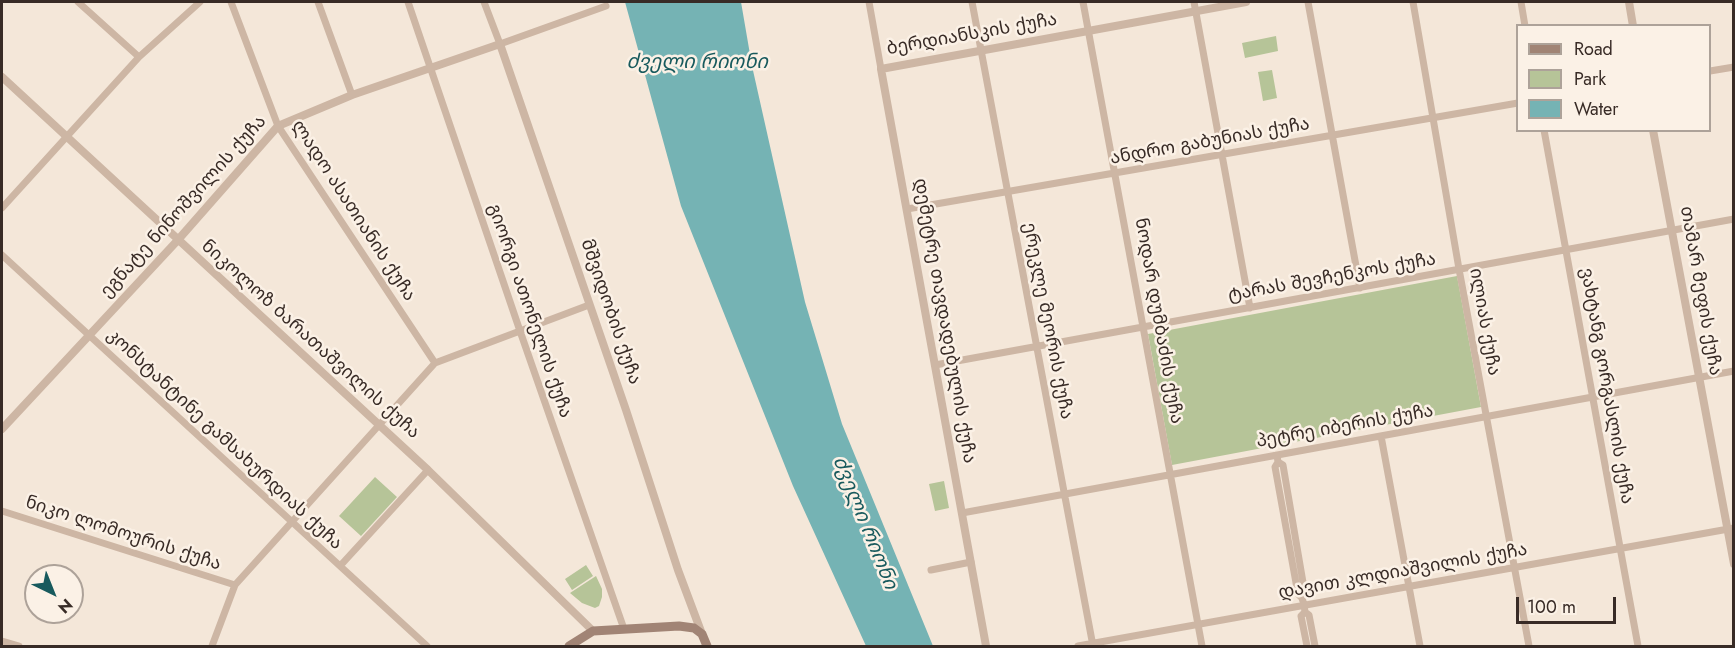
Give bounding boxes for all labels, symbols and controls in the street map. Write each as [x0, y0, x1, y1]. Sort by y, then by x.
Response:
street label: ბერდიანსკის ქუჩა [885, 9, 1059, 61]
legend [1516, 24, 1711, 132]
text: Road [1574, 36, 1613, 62]
water label: ძველი რიონი [626, 51, 768, 75]
text: Park [1574, 66, 1606, 92]
text: Water [1574, 96, 1618, 122]
street label: ეგნატე ნინოშვილის ქუჩა [97, 112, 271, 302]
street label: ანდრო გაბუნიას ქუჩა [1109, 114, 1311, 170]
street label: ლადო ასათიანის ქუჩა [286, 116, 420, 306]
street label: დემეტრე თავდადებულის ქუჩა [908, 177, 980, 465]
street label: გიორგი ათონელის ქუჩა [482, 201, 576, 421]
street label: თამარ მეფის ქუჩა [1674, 205, 1726, 377]
street label: ნოდარ დუმბაძის ქუჩა [1129, 216, 1187, 426]
street label: ერეკლე მეორის ქუჩა [1017, 221, 1077, 421]
street label: ნიკოლოზ ბარათაშვილის ქუჩა [196, 236, 424, 444]
street label: მშვიდობის ქუჩა [575, 237, 645, 387]
street label: ტარას შევჩენკოს ქუჩა [1226, 249, 1438, 307]
street label: ვახტანგ გორგასლის ქუჩა [1575, 266, 1637, 506]
street label: ილიას ქუჩა [1464, 267, 1504, 377]
street label: კონსტანტინე გამსახურდიას ქუჩა [102, 325, 346, 555]
street label: პეტრე იბერის ქუჩა [1255, 401, 1435, 453]
water label: ძველი რიონი [826, 453, 902, 593]
street label: ნიკო ლომოურის ქუჩა [22, 492, 224, 576]
street label: დავით კლდიაშვილის ქუჩა [1277, 539, 1529, 605]
north arrow [24, 564, 84, 624]
scale bar [1519, 585, 1620, 623]
text: N [53, 593, 78, 619]
text: 100 m [1527, 594, 1576, 620]

